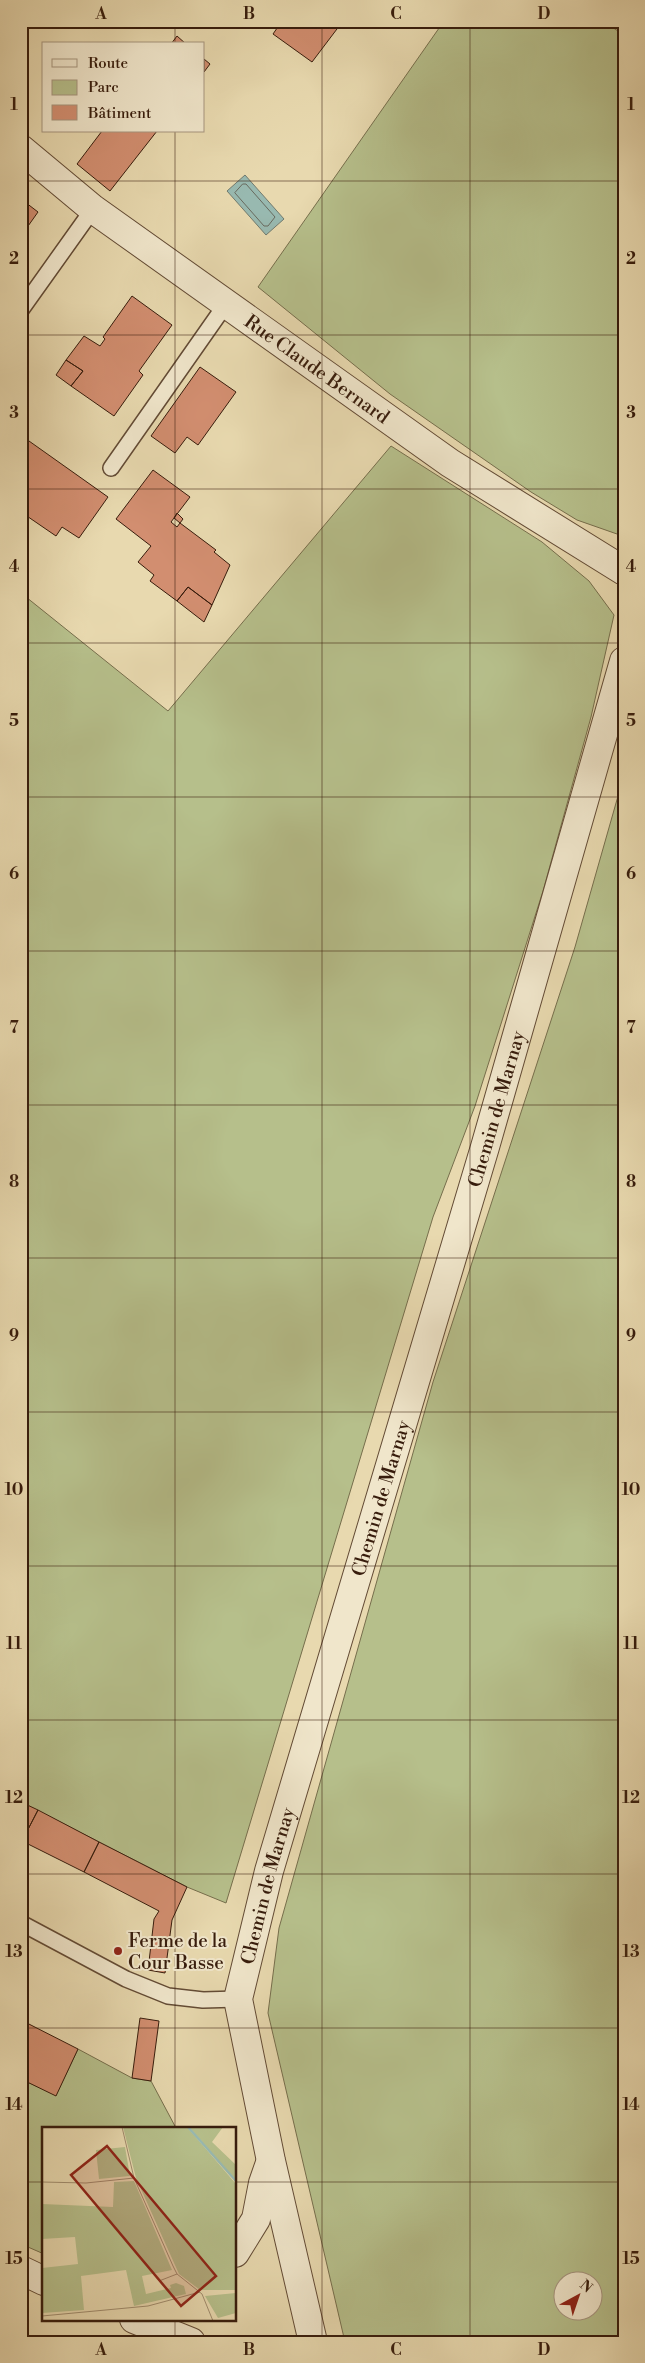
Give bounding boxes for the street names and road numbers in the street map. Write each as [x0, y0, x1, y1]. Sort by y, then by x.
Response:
street label: Rue Claude Bernard [240, 310, 394, 429]
street label: Chemin de Marnay [463, 1028, 531, 1190]
street label: Chemin de Marnay [347, 1417, 416, 1579]
street label: Chemin de Marnay [236, 1804, 301, 1967]

